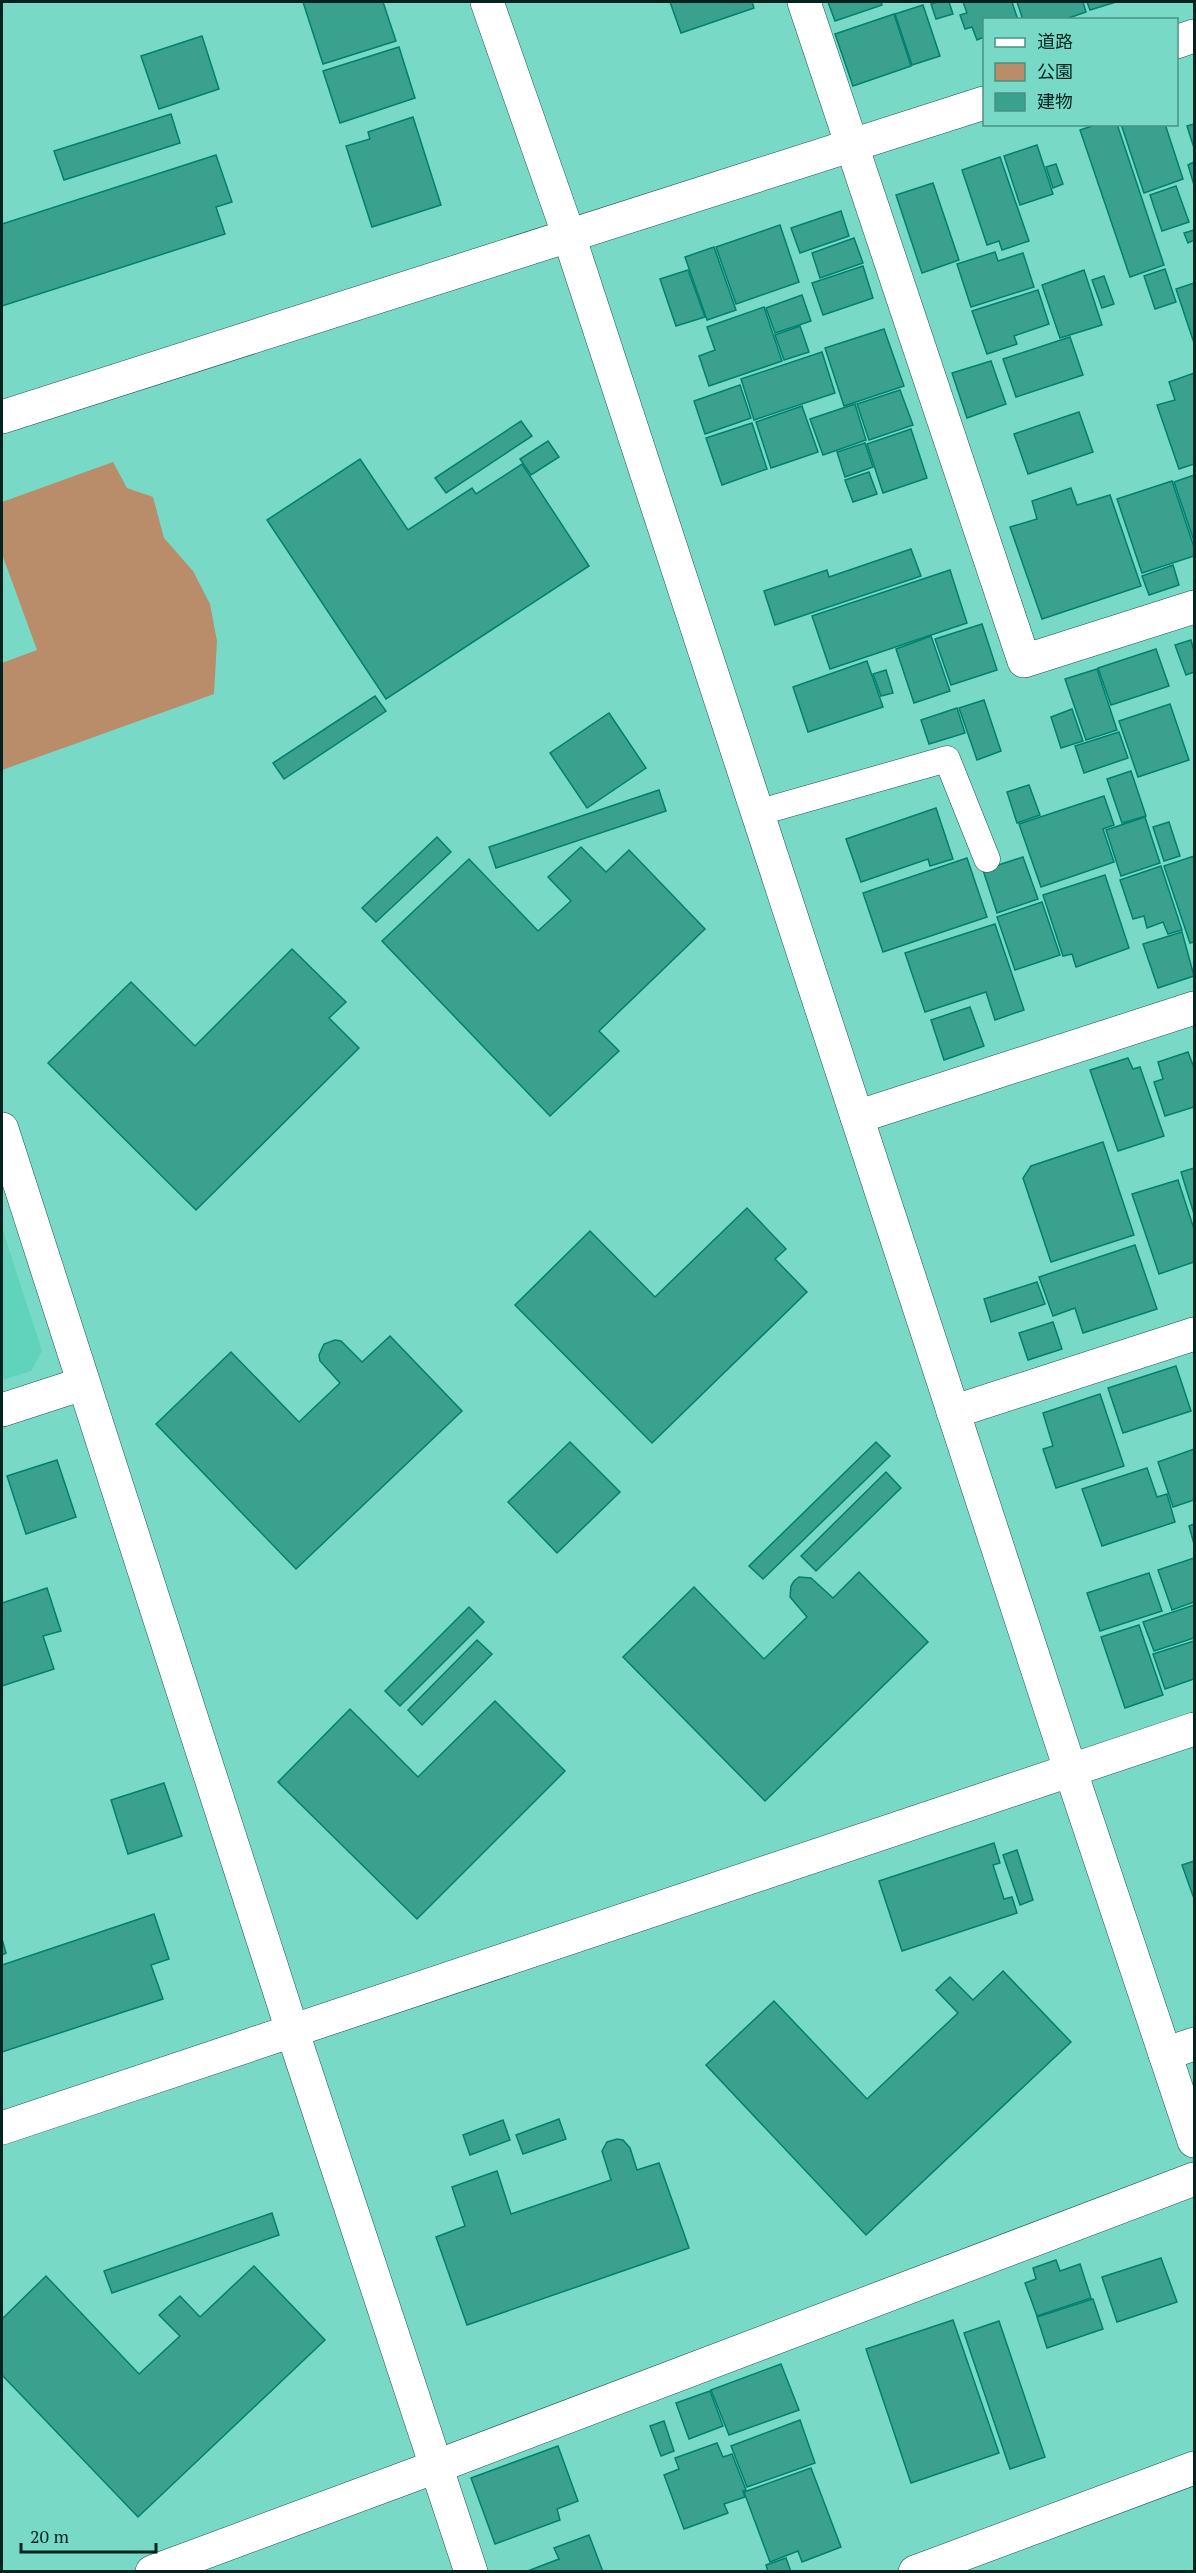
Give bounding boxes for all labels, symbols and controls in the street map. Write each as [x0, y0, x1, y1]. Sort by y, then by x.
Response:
legend [983, 18, 1178, 126]
text: 道路 [1037, 29, 1073, 53]
text: 公園 [1037, 59, 1073, 83]
text: 建物 [1037, 89, 1073, 113]
scale bar [21, 2516, 156, 2554]
text: 20 m [30, 2524, 70, 2548]

